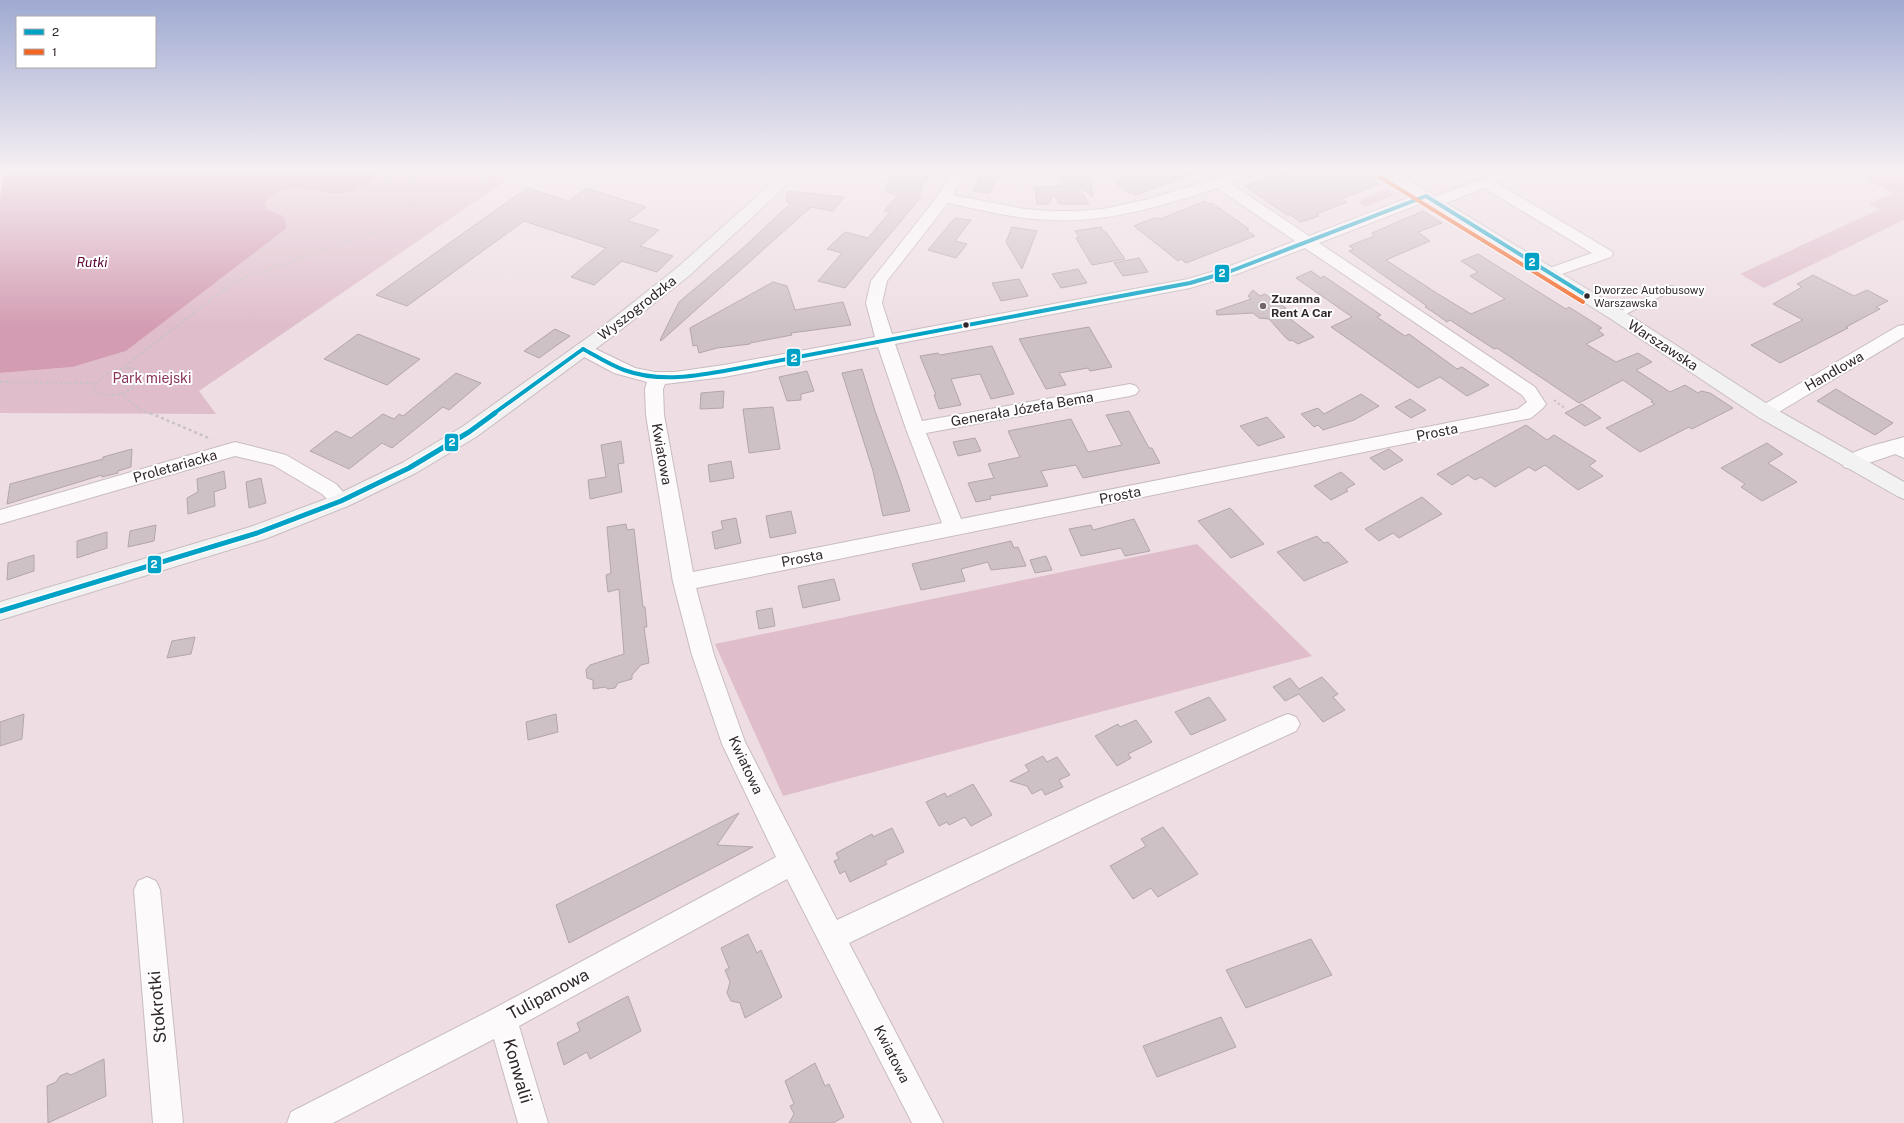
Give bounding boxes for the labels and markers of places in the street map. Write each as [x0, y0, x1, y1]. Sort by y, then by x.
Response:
place label: Dworzec Autobusowy Warszawska [1594, 284, 1705, 309]
marker: Dworzec Autobusowy Warszawska [1582, 291, 1592, 301]
place label: Zuzanna Rent A Car [1271, 292, 1332, 320]
marker: Zuzanna Rent A Car [1258, 301, 1268, 311]
unlabelled marker [961, 320, 971, 330]

